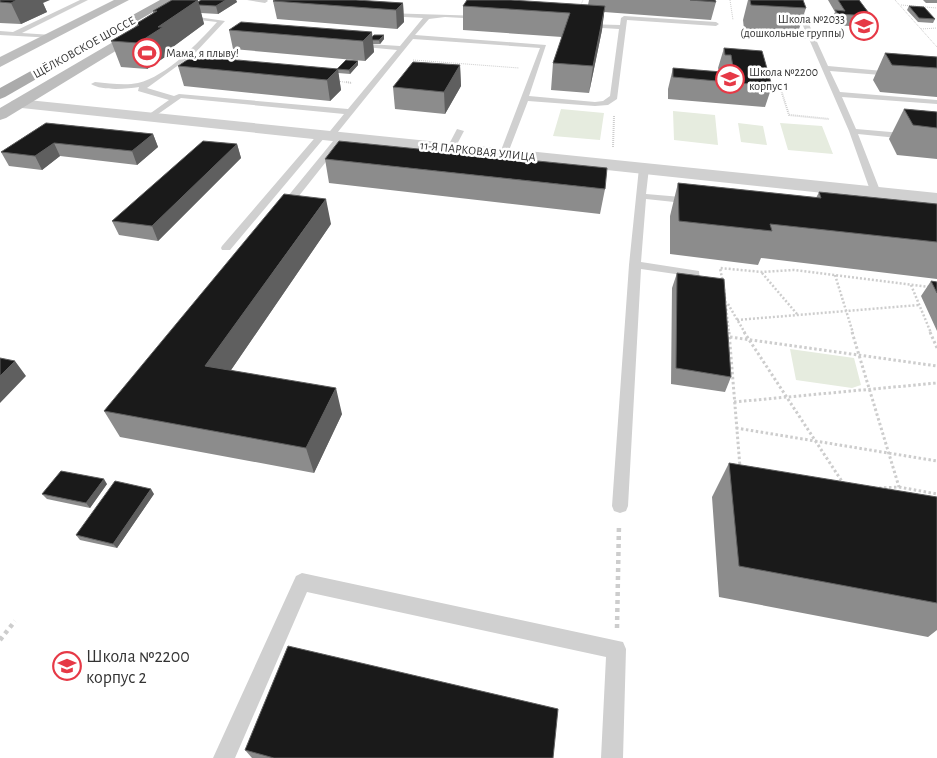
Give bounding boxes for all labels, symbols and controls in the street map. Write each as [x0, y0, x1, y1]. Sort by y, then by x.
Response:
school or university icon: Школа №2033 (дошкольные группы) [849, 11, 879, 41]
street label: ЩЁЛКОВСКОЕ ШОССЕ [30, 13, 137, 80]
place label: Школа №2033 (дошкольные группы) [740, 13, 845, 40]
sports icon: Мама, я плыву! [132, 38, 162, 68]
place label: Мама, я плыву! [166, 47, 239, 60]
school or university icon: Школа №2200 корпус 1 [715, 64, 745, 94]
place label: Школа №2200 корпус 1 [749, 66, 818, 93]
street label: 11-Я ПАРКОВАЯ УЛИЦА [420, 139, 536, 163]
place label: Школа №2200 корпус 2 [86, 648, 190, 687]
school or university icon: Школа №2200 корпус 2 [52, 651, 82, 681]

